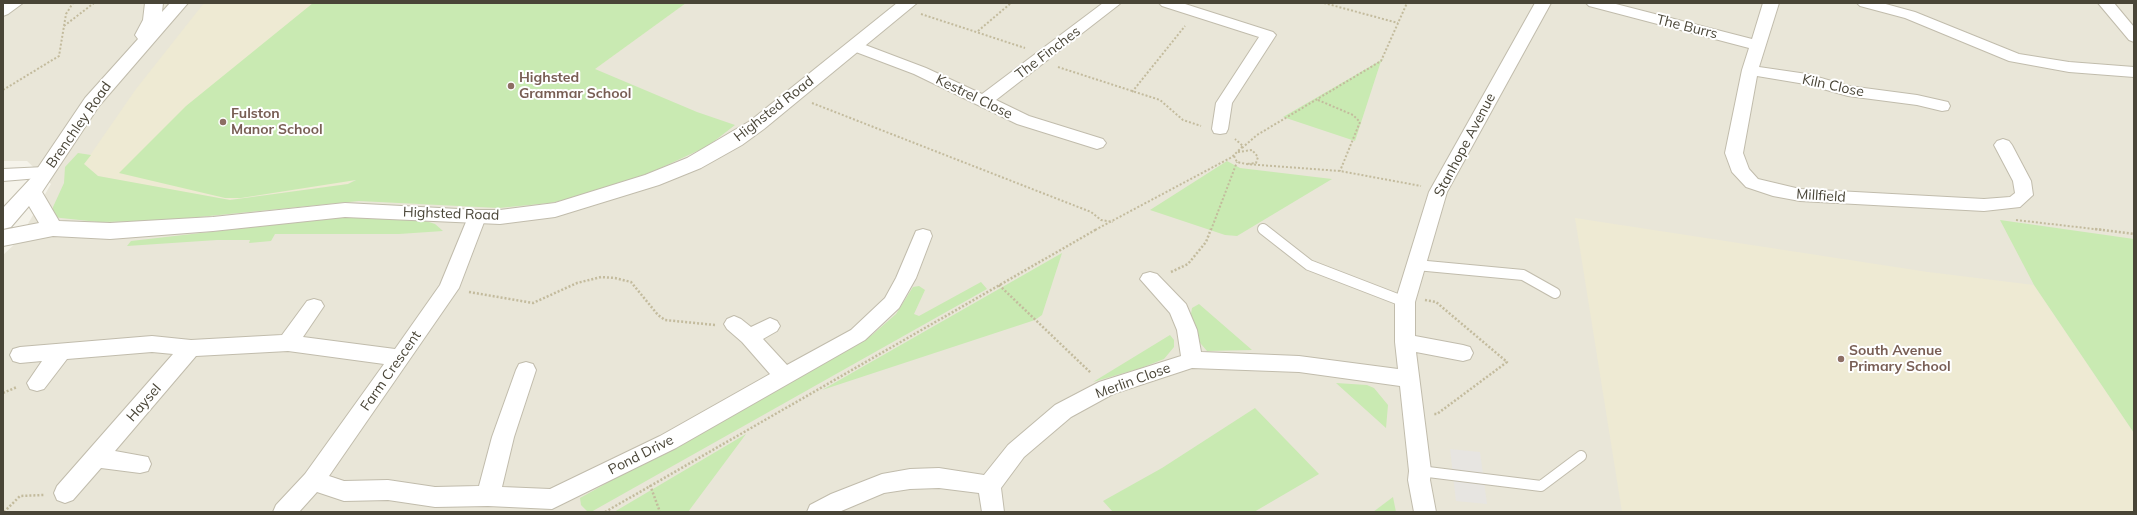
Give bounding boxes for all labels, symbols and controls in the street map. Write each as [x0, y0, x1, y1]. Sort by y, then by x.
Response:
street label: The Burrs [1655, 11, 1719, 43]
street label: The Finches [1012, 23, 1084, 83]
place label: Highsted Grammar School [519, 70, 631, 102]
street label: Kestrel Close [933, 71, 1015, 123]
street label: Kiln Close [1801, 71, 1865, 101]
street label: Highsted Road [731, 73, 817, 145]
street label: Brenchley Road [43, 79, 115, 171]
marker: Highsted Grammar School [506, 81, 516, 91]
street label: Stanhope Avenue [1431, 90, 1499, 200]
place label: Fulston Manor School [231, 106, 323, 138]
marker: Fulston Manor School [218, 117, 228, 127]
street label: Millfield [1796, 186, 1846, 206]
street label: Highsted Road [403, 204, 499, 224]
street label: Farm Crescent [357, 328, 425, 414]
place label: South Avenue Primary School [1849, 343, 1951, 376]
marker: South Avenue Primary School [1836, 354, 1846, 364]
street label: Merlin Close [1093, 360, 1173, 402]
street label: Haysel [123, 381, 165, 425]
street label: Pond Drive [606, 431, 676, 479]

